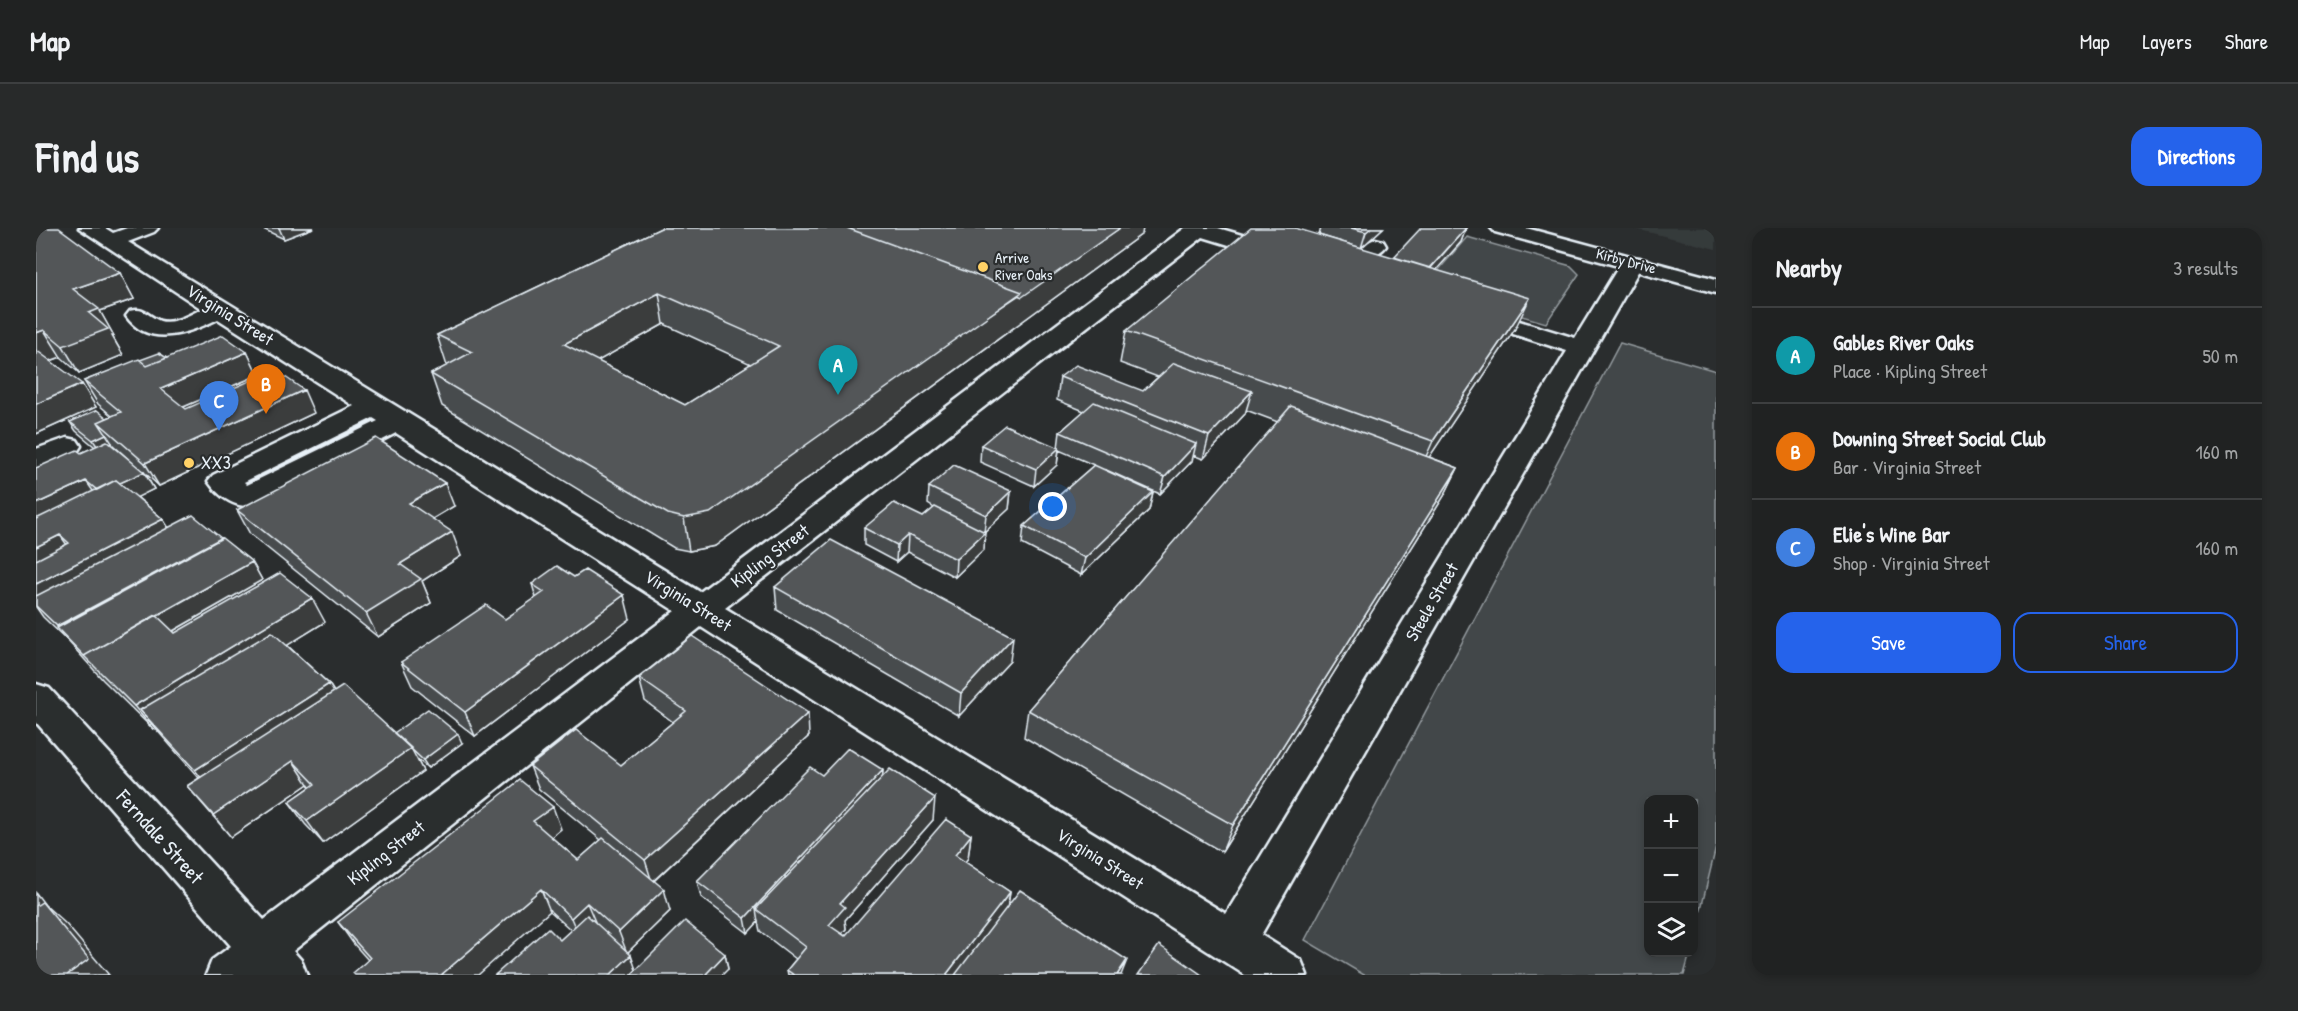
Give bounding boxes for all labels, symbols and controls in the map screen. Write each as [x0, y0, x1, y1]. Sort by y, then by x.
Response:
text: Map [30, 22, 70, 60]
text: Map [2080, 27, 2109, 56]
text: Layers [2142, 27, 2192, 56]
text: Share [2225, 27, 2268, 56]
button: Directions [2131, 127, 2262, 186]
text: Find us [36, 128, 139, 185]
street label: Kirby Drive [1594, 242, 1658, 279]
place label: Arrive River Oaks [995, 247, 1053, 285]
text: Nearby [1776, 250, 1842, 285]
text: 3 results [2173, 254, 2238, 281]
marker: Arrive River Oaks [976, 260, 990, 274]
street label: Virginia Street [182, 278, 279, 352]
text: Gables River Oaks [1833, 327, 1974, 357]
text: A [1791, 342, 1800, 369]
text: 50 m [2202, 342, 2238, 369]
pin: A [818, 346, 858, 395]
text: Place · Kipling Street [1833, 357, 1987, 384]
pin: B [246, 364, 286, 414]
pin: C [200, 382, 238, 431]
text: Downing Street Social Club [1833, 423, 2046, 453]
text: B [1790, 438, 1801, 465]
text: 160 m [2196, 438, 2238, 465]
place label: XX3 [201, 450, 231, 475]
text: Bar · Virginia Street [1833, 453, 1981, 480]
marker: XX3 [182, 456, 196, 470]
your location [1038, 492, 1067, 521]
street label: Kipling Street [725, 517, 815, 593]
text: Elie's Wine Bar [1833, 519, 1950, 549]
text: C [1790, 534, 1801, 561]
text: 160 m [2196, 534, 2238, 561]
text: Shop · Virginia Street [1833, 549, 1990, 576]
street label: Steele Street [1399, 557, 1464, 646]
street label: Virginia Street [640, 564, 737, 638]
button: Save [1776, 612, 2001, 673]
button: Share [2013, 612, 2238, 673]
street label: Ferndale Street [109, 782, 211, 891]
map controls [1644, 795, 1698, 957]
button: + [1644, 795, 1698, 849]
street label: Kipling Street [342, 814, 430, 891]
street label: Virginia Street [1052, 822, 1149, 896]
button: − [1644, 849, 1698, 903]
button: layers [1644, 903, 1698, 957]

